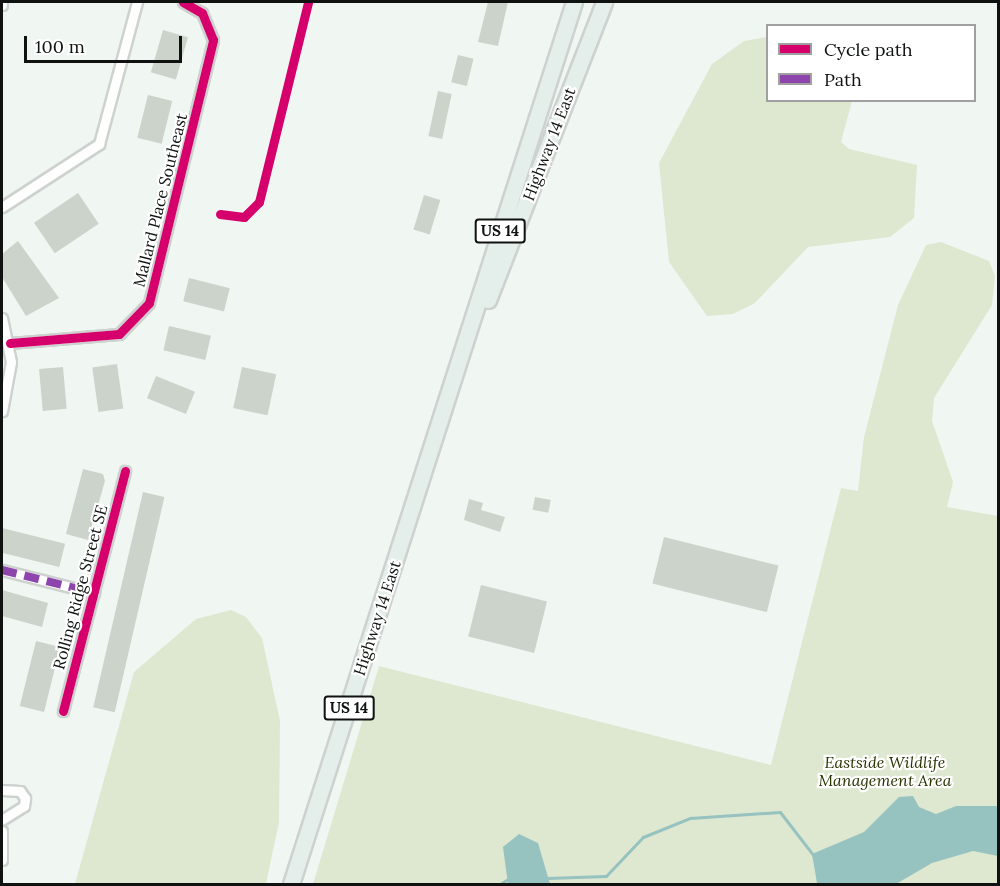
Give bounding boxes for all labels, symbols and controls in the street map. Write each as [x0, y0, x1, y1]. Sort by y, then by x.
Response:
scale bar [27, 24, 184, 62]
legend [766, 24, 976, 102]
text: 100 m [35, 35, 85, 58]
text: Cycle path [824, 38, 913, 61]
text: Path [824, 68, 862, 91]
street label: Highway 14 East [519, 85, 579, 203]
street label: Mallard Place Southeast [129, 111, 191, 289]
road number: US 14 [474, 219, 526, 243]
street label: Rolling Ridge Street SE [49, 503, 111, 671]
street label: Highway 14 East [349, 558, 405, 678]
road number: US 14 [324, 696, 374, 720]
park label: Eastside Wildlife Management Area [819, 752, 951, 790]

